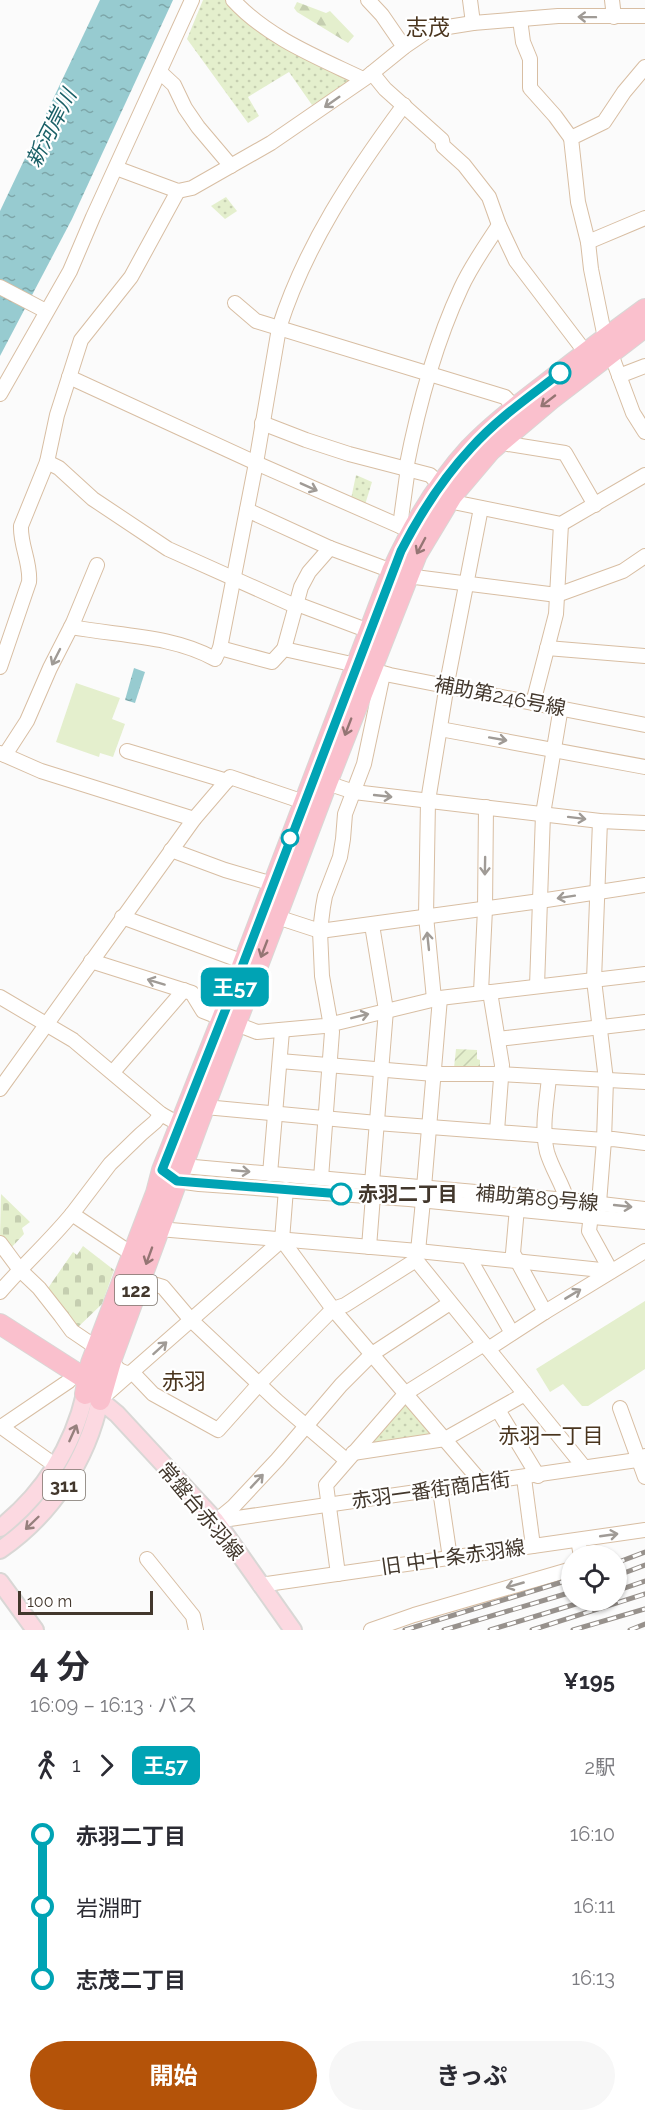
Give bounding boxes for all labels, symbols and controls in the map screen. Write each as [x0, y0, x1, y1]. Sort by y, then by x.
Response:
one-way arrow [577, 11, 597, 23]
district label: 志茂 [406, 14, 450, 40]
water label: 新河岸川 [21, 83, 82, 171]
one-way arrow [325, 96, 341, 108]
unlabelled marker [549, 362, 571, 384]
one-way arrow [541, 395, 557, 408]
one-way arrow [300, 481, 318, 493]
one-way arrow [415, 537, 426, 555]
one-way arrow [50, 647, 61, 665]
street label: 補助第246号線 [432, 671, 568, 721]
one-way arrow [342, 717, 353, 736]
one-way arrow [487, 734, 507, 745]
one-way arrow [373, 791, 393, 802]
one-way arrow [567, 813, 587, 824]
unlabelled marker [281, 829, 299, 847]
one-way arrow [479, 855, 491, 875]
one-way arrow [557, 892, 577, 903]
one-way arrow [422, 932, 433, 951]
one-way arrow [258, 939, 269, 958]
line badge: 王57 [200, 968, 270, 1006]
text: 王57 [213, 975, 257, 1000]
one-way arrow [147, 976, 166, 987]
one-way arrow [351, 1010, 370, 1021]
one-way arrow [230, 1166, 250, 1177]
street label: 補助第89号線 [474, 1181, 600, 1215]
place label: 赤羽二丁目 [358, 1182, 458, 1206]
marker: 赤羽二丁目 [330, 1183, 352, 1205]
one-way arrow [613, 1201, 633, 1212]
one-way arrow [143, 1246, 154, 1265]
road number: 122 [115, 1275, 157, 1305]
one-way arrow [564, 1288, 581, 1300]
one-way arrow [153, 1341, 168, 1355]
district label: 赤羽 [162, 1368, 206, 1394]
district label: 赤羽一丁目 [499, 1423, 604, 1448]
one-way arrow [67, 1424, 79, 1442]
street label: 常盤台赤羽線 [153, 1457, 249, 1565]
street label: 赤羽一番街商店街 [350, 1467, 512, 1513]
road number: 311 [43, 1470, 85, 1500]
one-way arrow [250, 1473, 265, 1488]
one-way arrow [25, 1516, 40, 1530]
one-way arrow [599, 1530, 618, 1541]
street label: 旧 中十条赤羽線 [379, 1535, 527, 1579]
map controls [561, 1545, 627, 1611]
button: locate [561, 1545, 627, 1611]
one-way arrow [506, 1580, 525, 1591]
scale bar [18, 1588, 153, 1616]
text: 100 m [27, 1592, 72, 1611]
text: 4 分 [30, 1647, 90, 1686]
text: ¥195 [563, 1668, 615, 1694]
text: 16:09 – 16:13 · バス [30, 1693, 198, 1717]
icon: walk [30, 1749, 63, 1782]
icon: forward [90, 1749, 123, 1782]
text: 1 [72, 1753, 81, 1777]
text: 王57 [144, 1753, 188, 1778]
text: 2駅 [585, 1755, 615, 1779]
text: 16:10 [570, 1822, 615, 1846]
text: 赤羽二丁目 [76, 1823, 186, 1849]
text: 16:11 [574, 1894, 615, 1918]
text: 岩淵町 [76, 1895, 142, 1921]
text: 16:13 [571, 1966, 615, 1990]
text: 志茂二丁目 [76, 1967, 186, 1993]
button: 開始 [30, 2041, 317, 2110]
button: きっぷ [329, 2041, 615, 2110]

